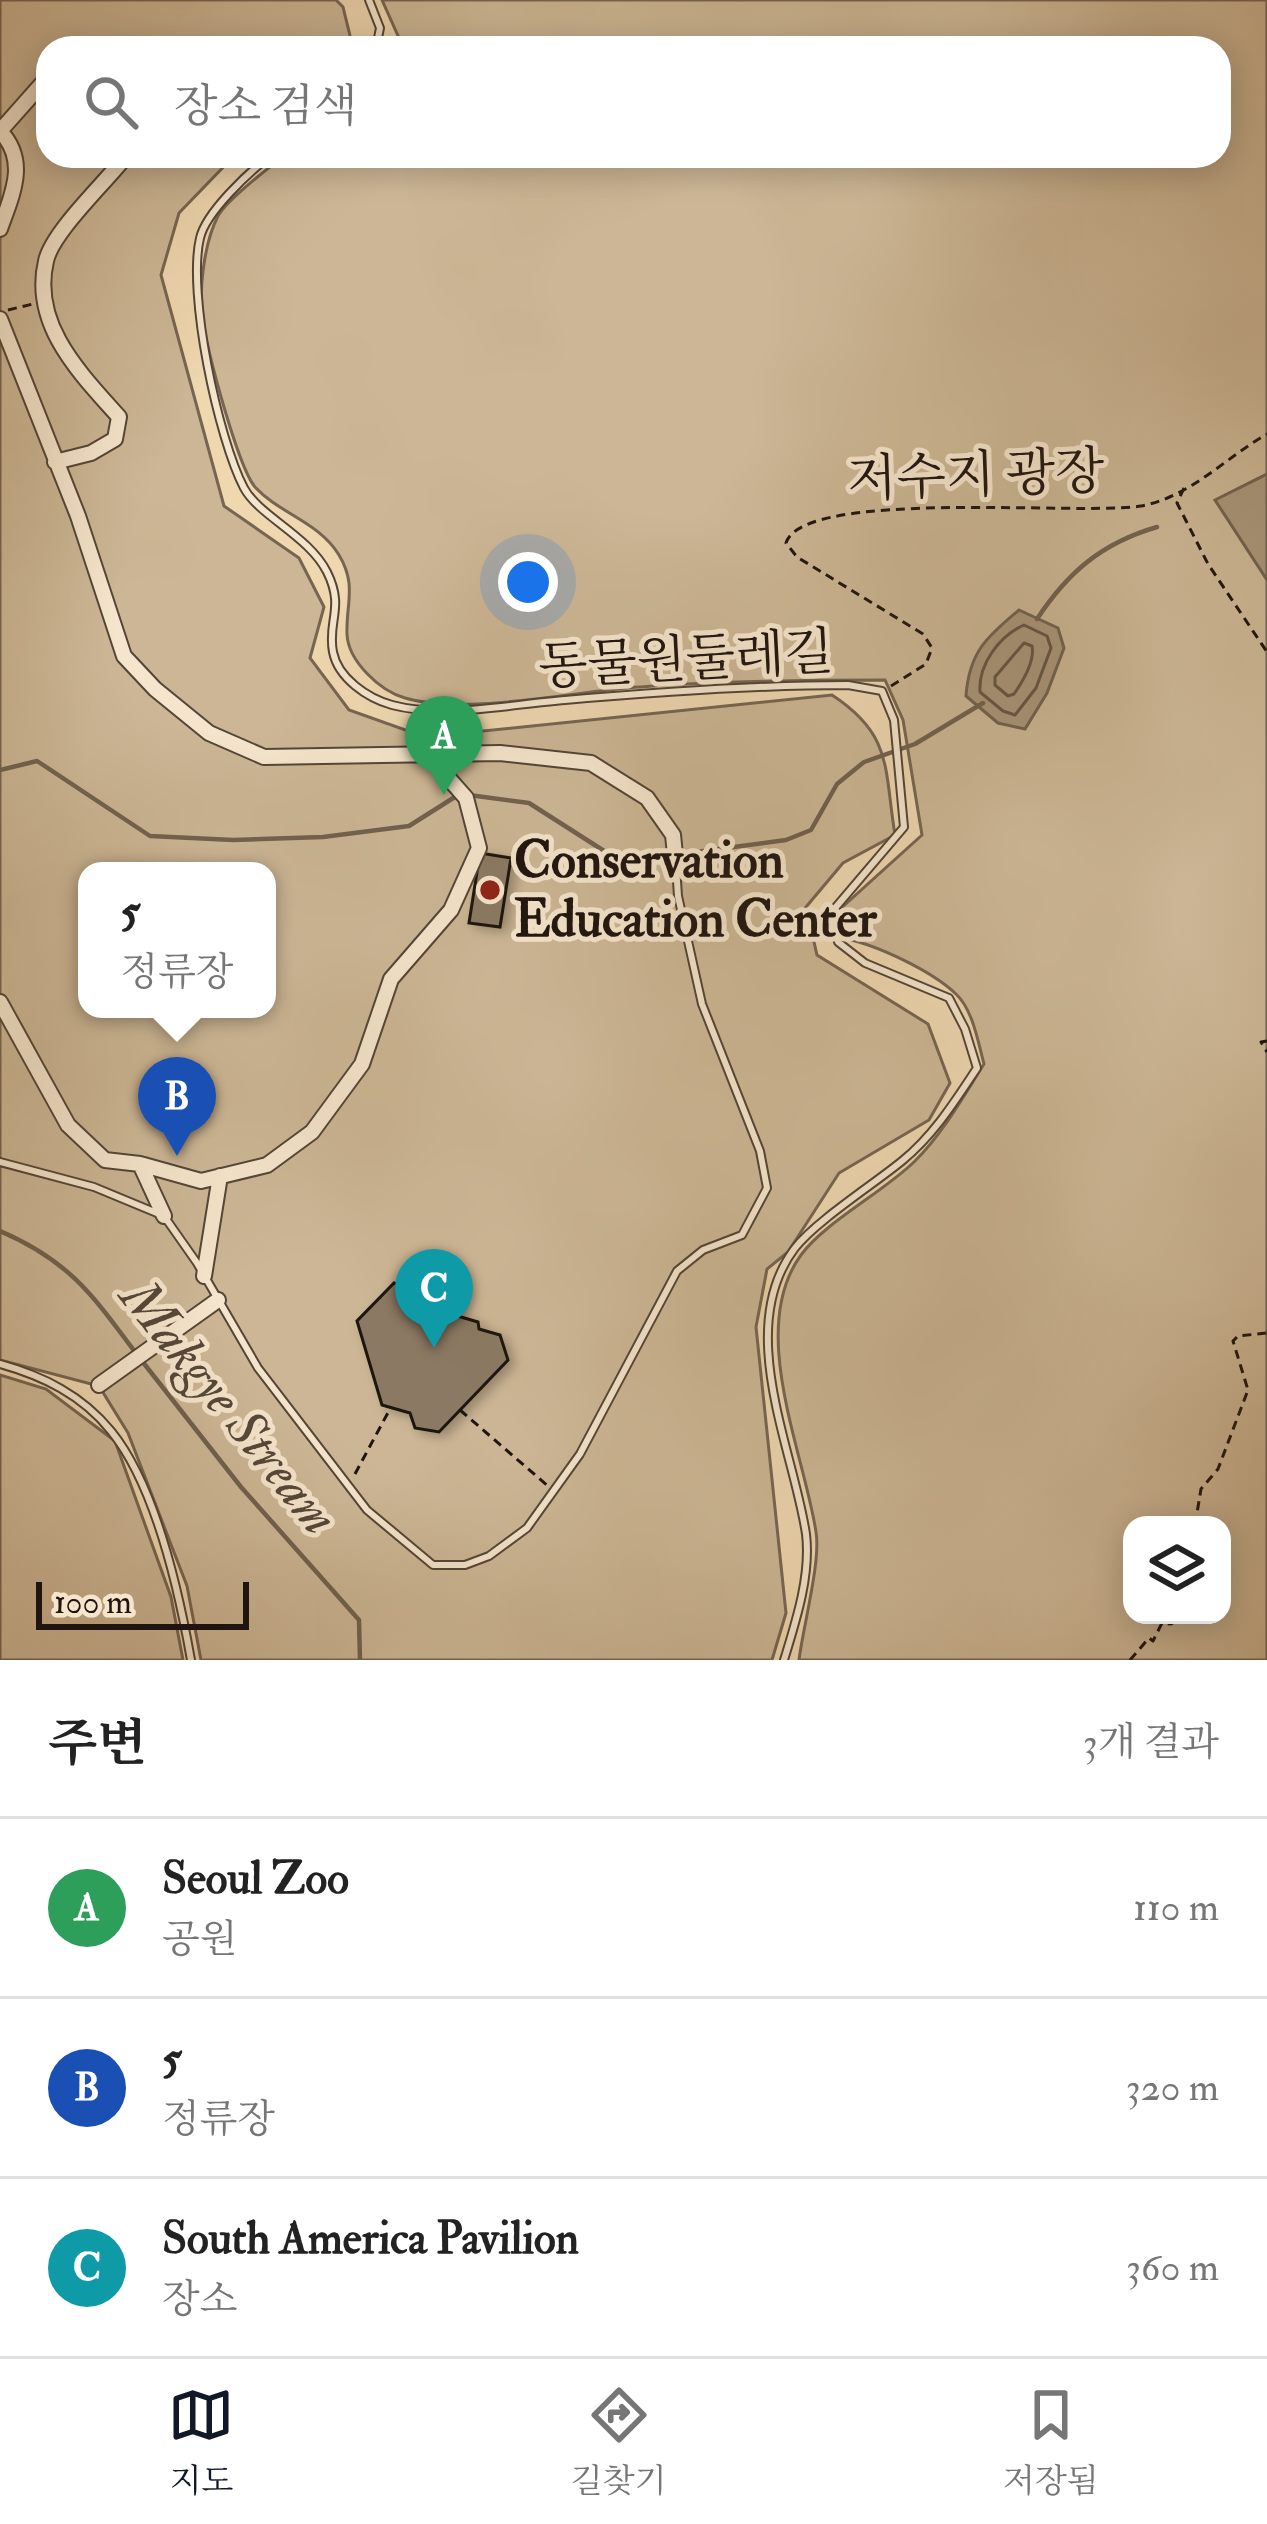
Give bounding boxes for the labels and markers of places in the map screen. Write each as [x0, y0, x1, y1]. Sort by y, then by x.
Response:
pin: A [405, 696, 483, 795]
place label: Conservation Education Center [514, 829, 878, 952]
marker: Conservation Education Center [477, 877, 503, 903]
pin: B [138, 1057, 216, 1156]
pin: C [395, 1249, 473, 1348]

